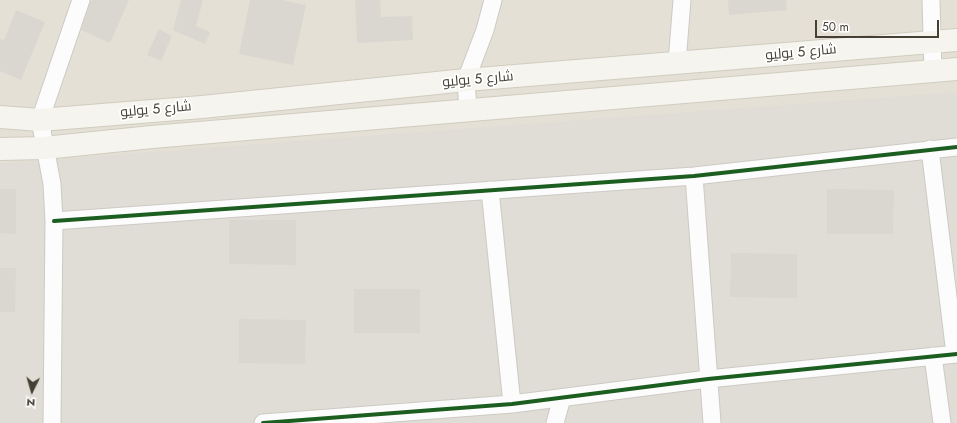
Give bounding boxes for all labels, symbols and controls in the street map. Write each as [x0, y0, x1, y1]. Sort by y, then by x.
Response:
scale bar [817, 12, 941, 38]
text: 50 m [822, 18, 849, 36]
street label: شارع 5 يوليو [765, 42, 837, 64]
street label: شارع 5 يوليو [442, 69, 514, 91]
street label: شارع 5 يوليو [120, 99, 192, 121]
north arrow [12, 371, 52, 411]
text: N [26, 395, 36, 411]

